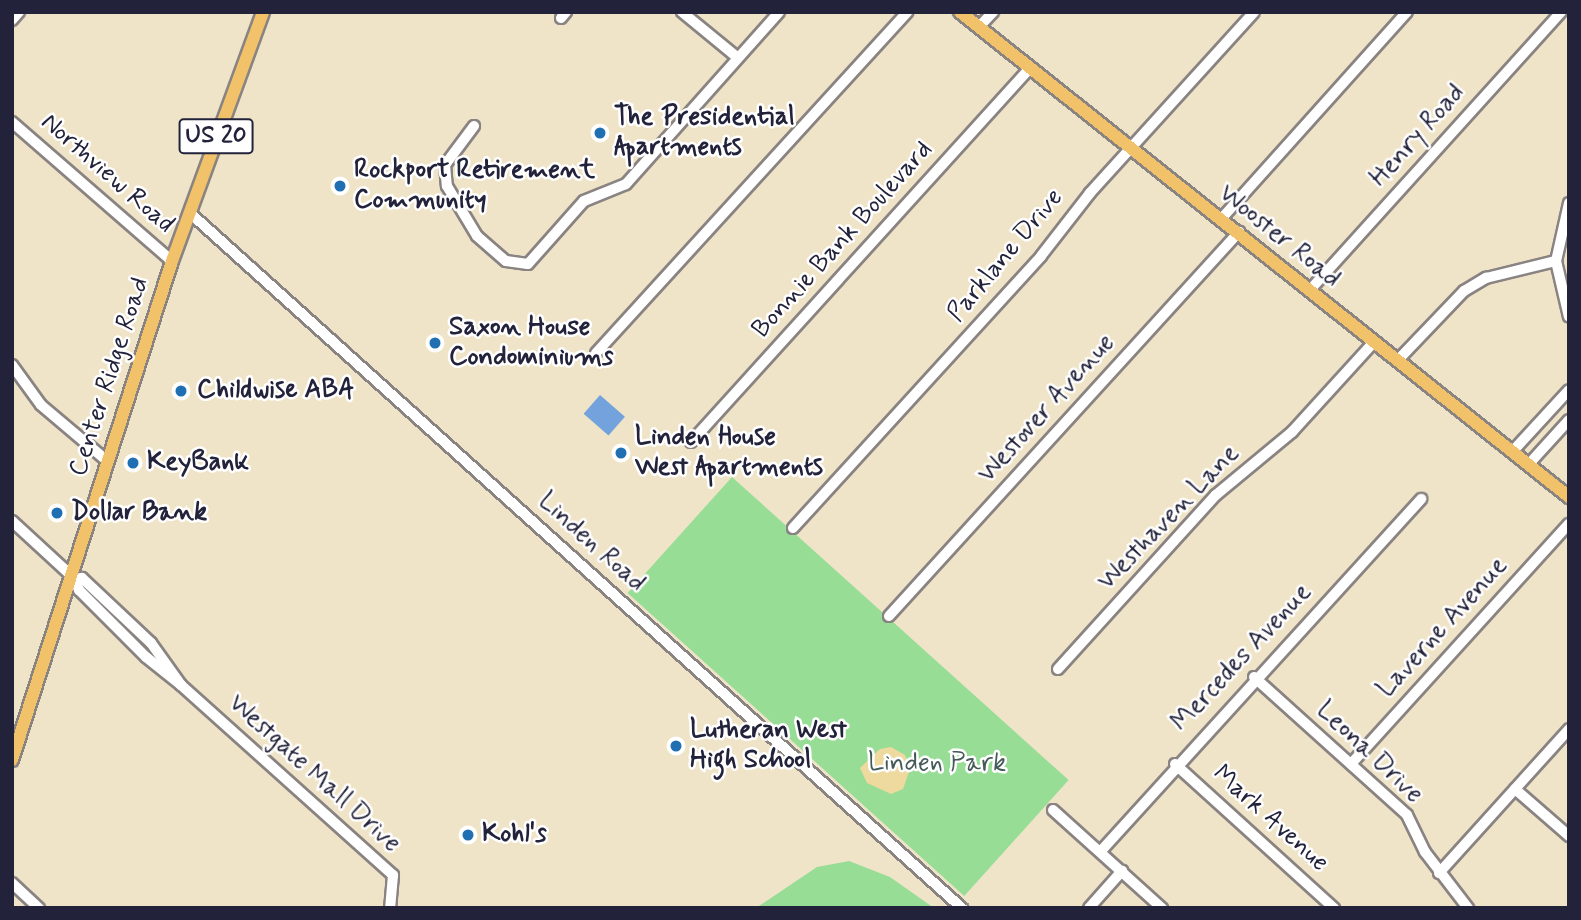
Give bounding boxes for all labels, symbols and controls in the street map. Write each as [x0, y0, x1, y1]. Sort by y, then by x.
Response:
street label: Henry Road [1364, 78, 1472, 194]
place label: The Presidential Apartments [614, 102, 790, 164]
street label: Northview Road [34, 108, 180, 240]
road number: US 20 [178, 116, 255, 156]
marker: The Presidential Apartments [592, 125, 608, 141]
street label: Bonnie Bank Boulevard [746, 135, 940, 345]
place label: Rockport Retirement Community [354, 155, 595, 216]
marker: Rockport Retirement Community [332, 178, 348, 194]
street label: Wooster Road [1213, 179, 1345, 295]
street label: Parklane Drive [942, 184, 1070, 328]
street label: Center Ridge Road [63, 274, 157, 480]
place label: Saxon House Condominiums [449, 312, 613, 374]
street label: Westover Avenue [973, 330, 1121, 488]
marker: Saxon House Condominiums [427, 335, 443, 351]
place label: Childwise ABA [197, 375, 354, 407]
marker: Childwise ABA [171, 381, 191, 401]
place label: Linden House West Apartments [635, 422, 823, 484]
street label: Westhaven Lane [1093, 440, 1245, 596]
marker: Linden House West Apartments [613, 445, 629, 461]
place label: KeyBank [147, 447, 249, 479]
marker: KeyBank [125, 455, 141, 471]
street label: Linden Road [531, 487, 651, 599]
place label: Dollar Bank [71, 497, 200, 529]
marker: Dollar Bank [49, 505, 65, 521]
street label: Laverne Avenue [1372, 551, 1514, 705]
street label: Mercedes Avenue [1165, 577, 1319, 739]
street label: Westgate Mall Drive [223, 690, 405, 858]
street label: Leona Drive [1310, 696, 1428, 810]
place label: Lutheran West High School [690, 715, 849, 776]
marker: Lutheran West High School [668, 738, 684, 754]
park label: Linden Park [870, 748, 1004, 780]
street label: Mark Avenue [1204, 758, 1336, 880]
place label: Kohl's [482, 819, 547, 851]
marker: Kohl's [460, 827, 476, 843]

